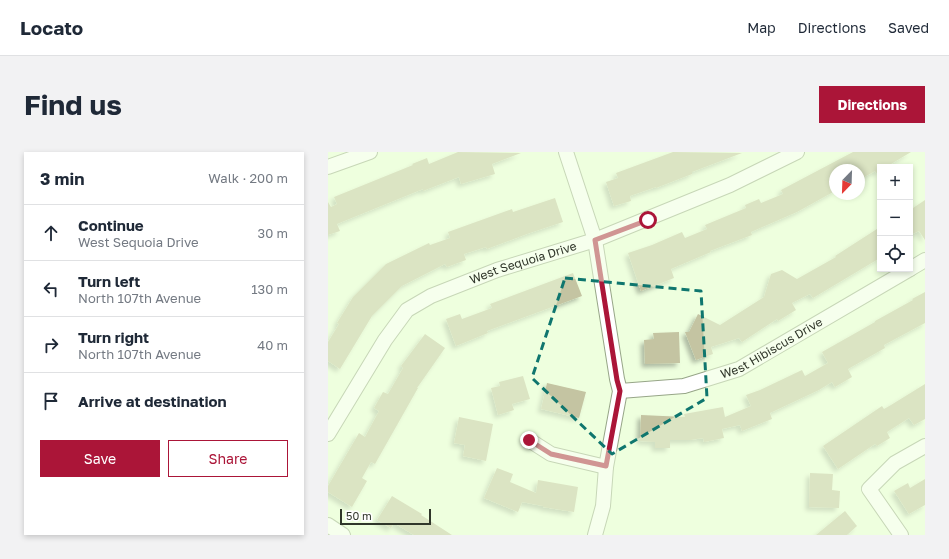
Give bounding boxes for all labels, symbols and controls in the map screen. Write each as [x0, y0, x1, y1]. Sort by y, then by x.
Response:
text: Locato [20, 16, 83, 39]
text: Map [747, 19, 776, 36]
text: Directions [798, 19, 866, 36]
text: Saved [888, 19, 929, 36]
button: Directions [819, 86, 925, 123]
text: Find us [24, 88, 122, 121]
north arrow [829, 164, 865, 200]
map controls [877, 164, 913, 272]
button: + [877, 164, 913, 200]
text: 3 min [40, 168, 84, 189]
text: Walk · 200 m [208, 170, 288, 186]
button: − [877, 200, 913, 236]
route start [639, 211, 657, 229]
text: Continue [78, 216, 144, 234]
icon: ahead [40, 222, 62, 244]
text: 30 m [258, 225, 288, 241]
text: West Sequoia Drive [78, 234, 199, 250]
button: locate [877, 236, 913, 272]
street label: West Sequoia Drive [467, 238, 578, 287]
text: Turn left [78, 272, 140, 290]
icon: left [40, 278, 62, 300]
text: 130 m [251, 281, 288, 297]
text: North 107th Avenue [78, 290, 201, 306]
street label: West Hibiscus Drive [718, 314, 825, 381]
text: Turn right [78, 328, 149, 346]
icon: right [40, 334, 62, 356]
text: 40 m [257, 337, 288, 353]
text: North 107th Avenue [78, 346, 201, 362]
icon: arrive [40, 390, 62, 412]
text: Arrive at destination [78, 392, 227, 410]
route end [520, 431, 538, 449]
button: Save [40, 440, 160, 477]
button: Share [168, 440, 288, 477]
scale bar [340, 507, 431, 526]
text: 50 m [346, 509, 372, 522]

